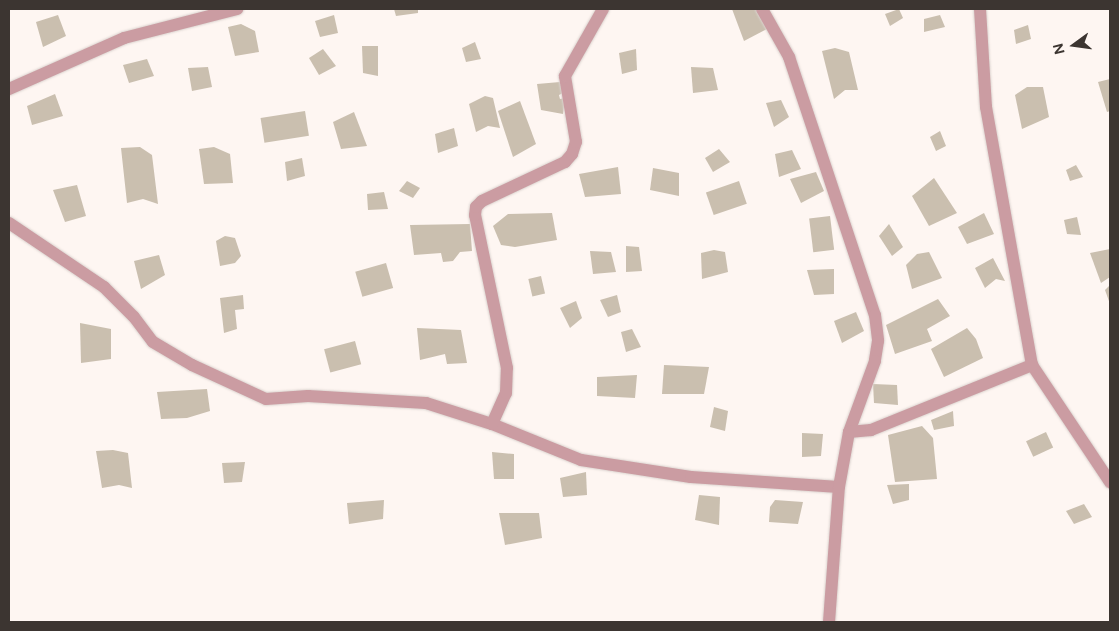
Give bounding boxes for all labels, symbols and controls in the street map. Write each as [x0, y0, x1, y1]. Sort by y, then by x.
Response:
north arrow [1049, 20, 1099, 70]
text: N [1049, 41, 1069, 56]

